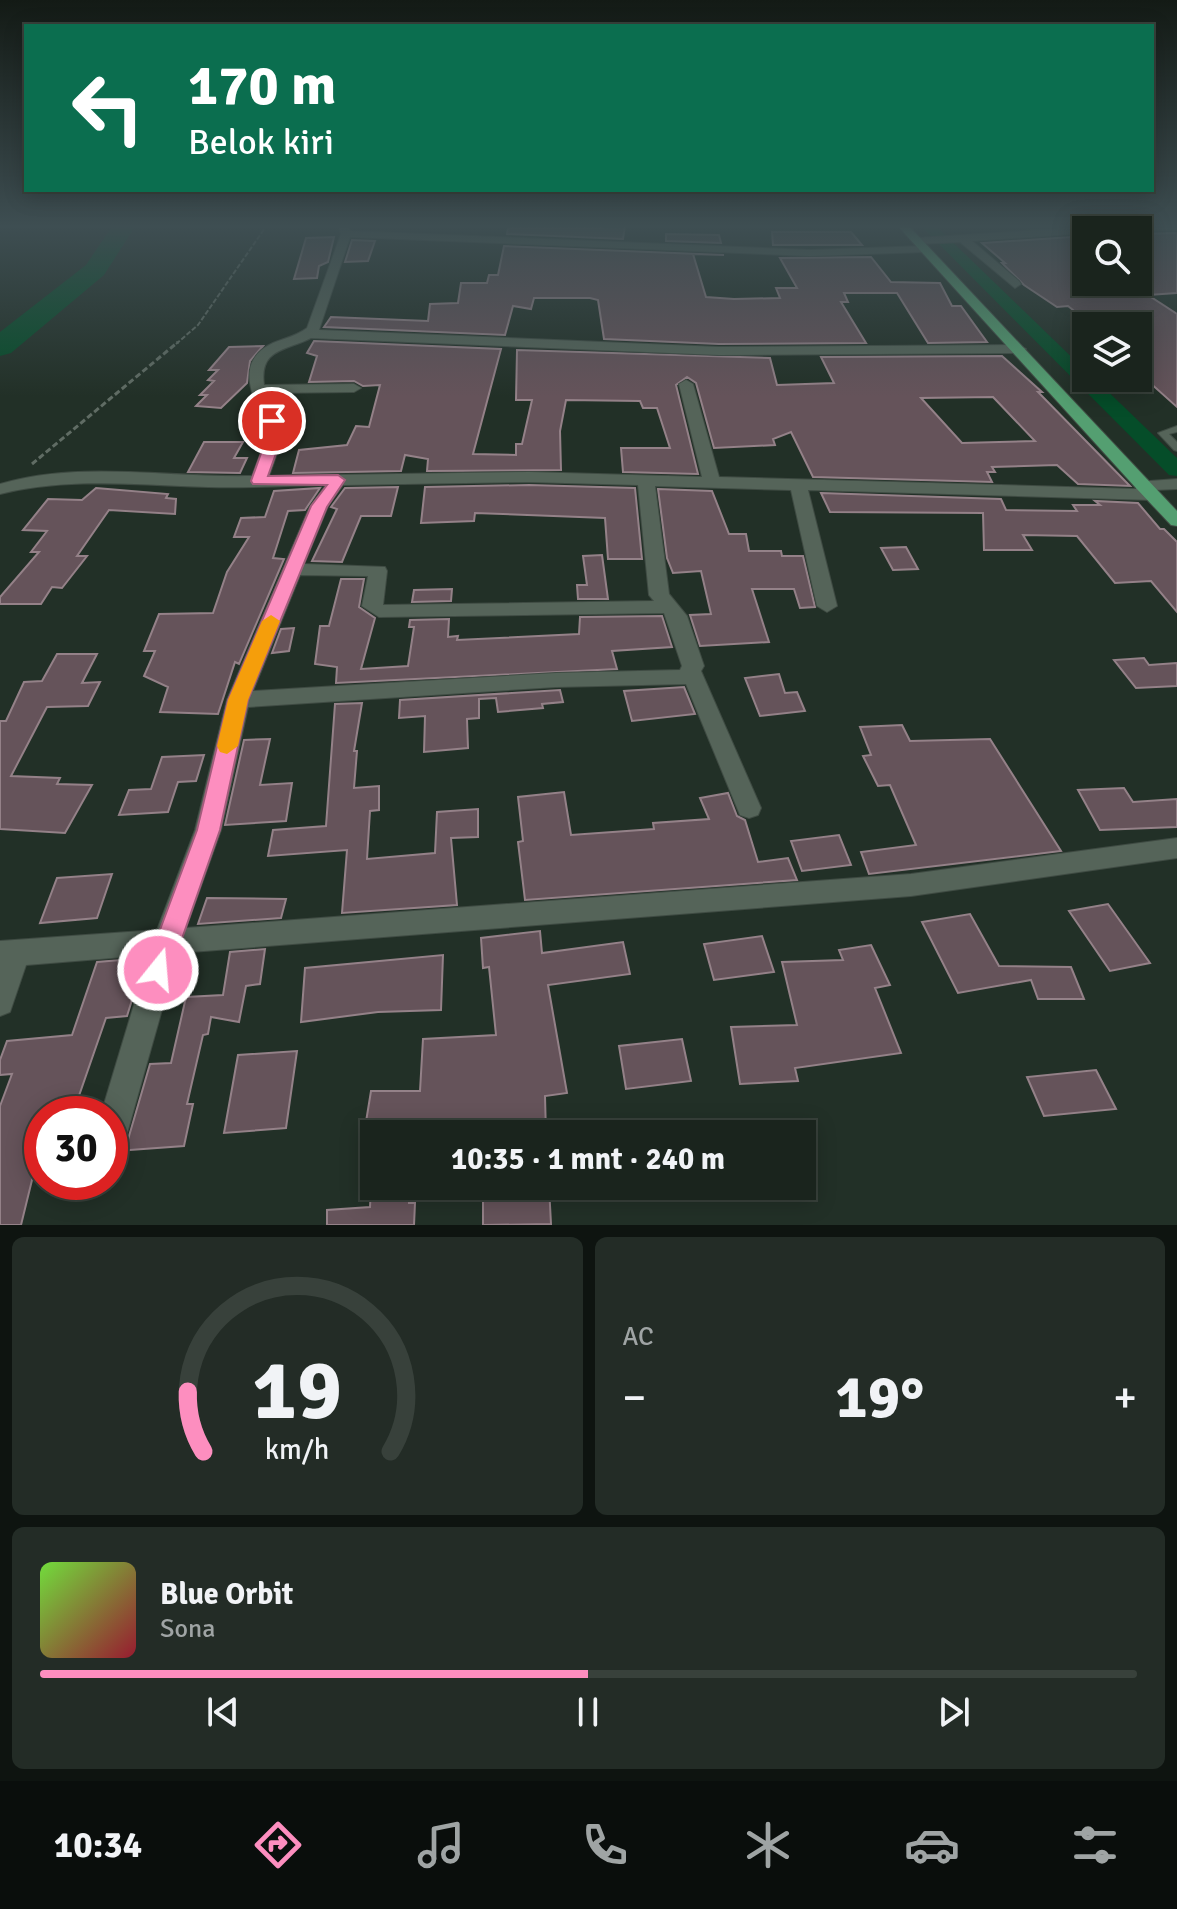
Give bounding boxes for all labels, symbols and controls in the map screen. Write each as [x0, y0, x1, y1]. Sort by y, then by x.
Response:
text: 170 m [188, 51, 336, 120]
icon: left [56, 56, 160, 160]
text: Belok kiri [188, 120, 334, 165]
map controls [1072, 216, 1152, 392]
button: search [1072, 216, 1152, 296]
button: layers [1072, 312, 1152, 392]
pin [238, 387, 306, 455]
icon: arrive [250, 399, 294, 443]
position arrow [116, 928, 200, 1012]
speed limit sign: 30 [24, 1096, 128, 1200]
text: 10:35 · 1 mnt · 240 m [451, 1141, 725, 1178]
text: AC [623, 1321, 654, 1353]
text: 19 [252, 1340, 342, 1442]
text: 19° [835, 1361, 924, 1435]
text: − [623, 1371, 646, 1425]
text: + [1113, 1371, 1137, 1425]
text: km/h [265, 1432, 330, 1467]
text: Blue Orbit [160, 1576, 293, 1613]
text: Sona [160, 1613, 215, 1645]
icon: previous [201, 1690, 245, 1734]
icon: pause [566, 1690, 610, 1734]
icon: next [932, 1690, 976, 1734]
icon: directions [250, 1817, 306, 1873]
icon: music [413, 1817, 469, 1873]
icon: phone [577, 1817, 633, 1873]
icon: climate [740, 1817, 796, 1873]
icon: car [904, 1817, 960, 1873]
icon: filters [1067, 1817, 1123, 1873]
text: 10:34 [54, 1823, 142, 1868]

